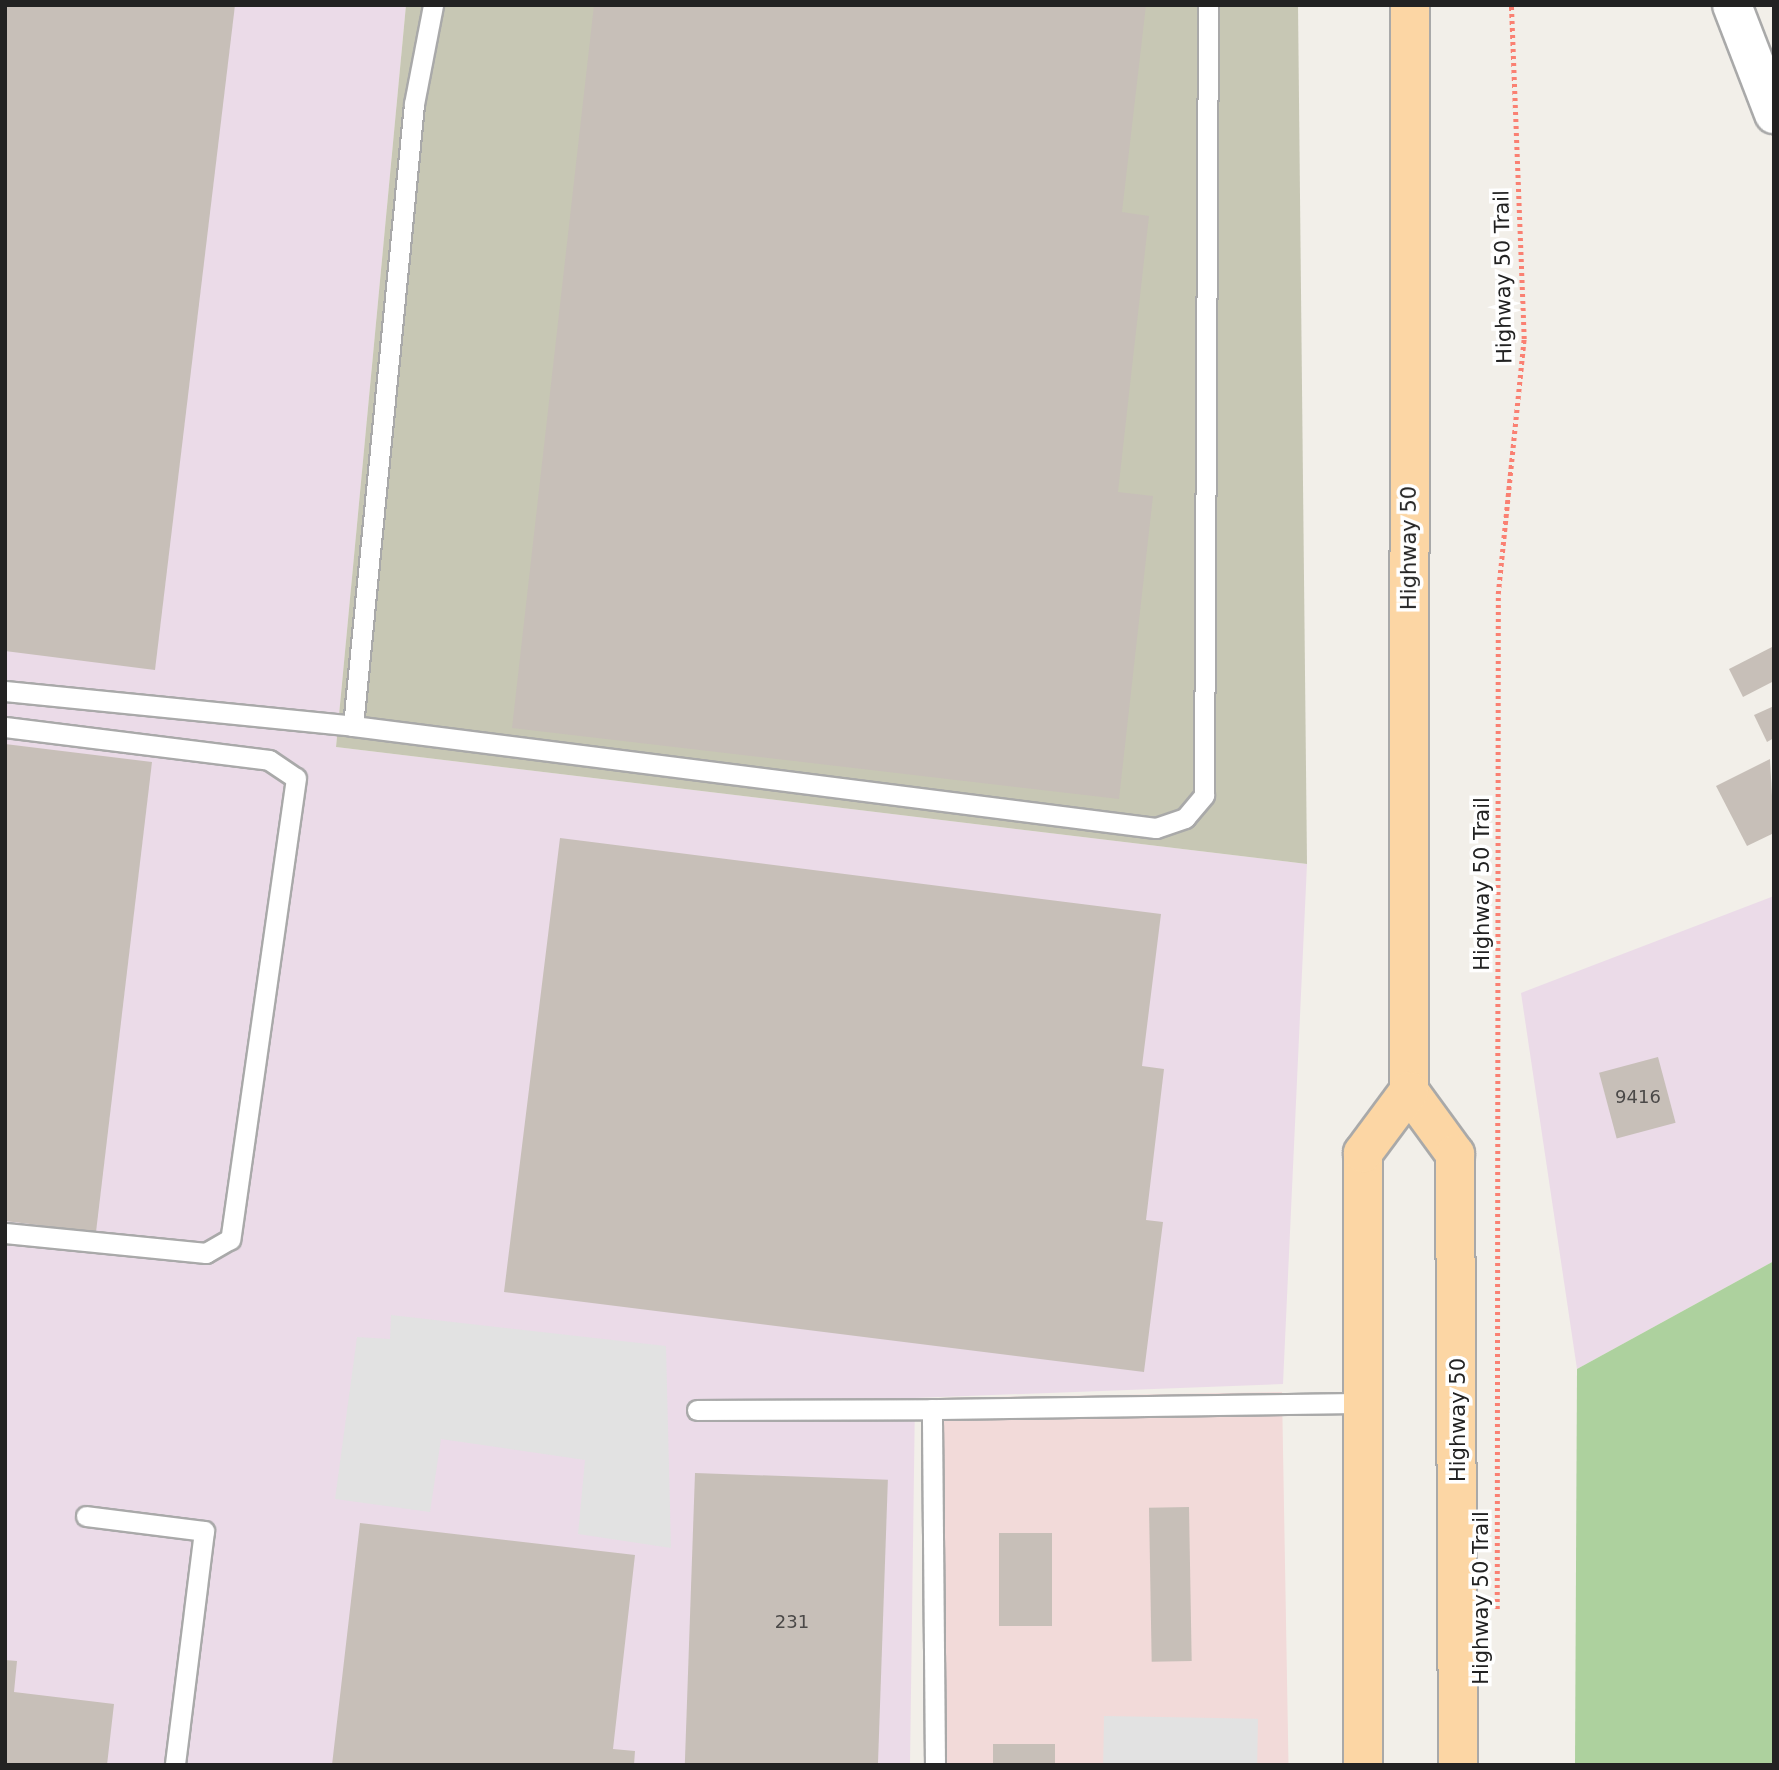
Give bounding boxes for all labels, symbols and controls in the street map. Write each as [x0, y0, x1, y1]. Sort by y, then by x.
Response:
street label: Highway 50 Trail [1489, 190, 1517, 364]
street label: Highway 50 [1396, 486, 1422, 610]
street label: Highway 50 Trail [1469, 797, 1495, 971]
house number: 9416 [1615, 1086, 1661, 1108]
street label: Highway 50 [1445, 1358, 1471, 1482]
street label: Highway 50 Trail [1468, 1511, 1494, 1685]
house number: 231 [775, 1611, 809, 1633]

